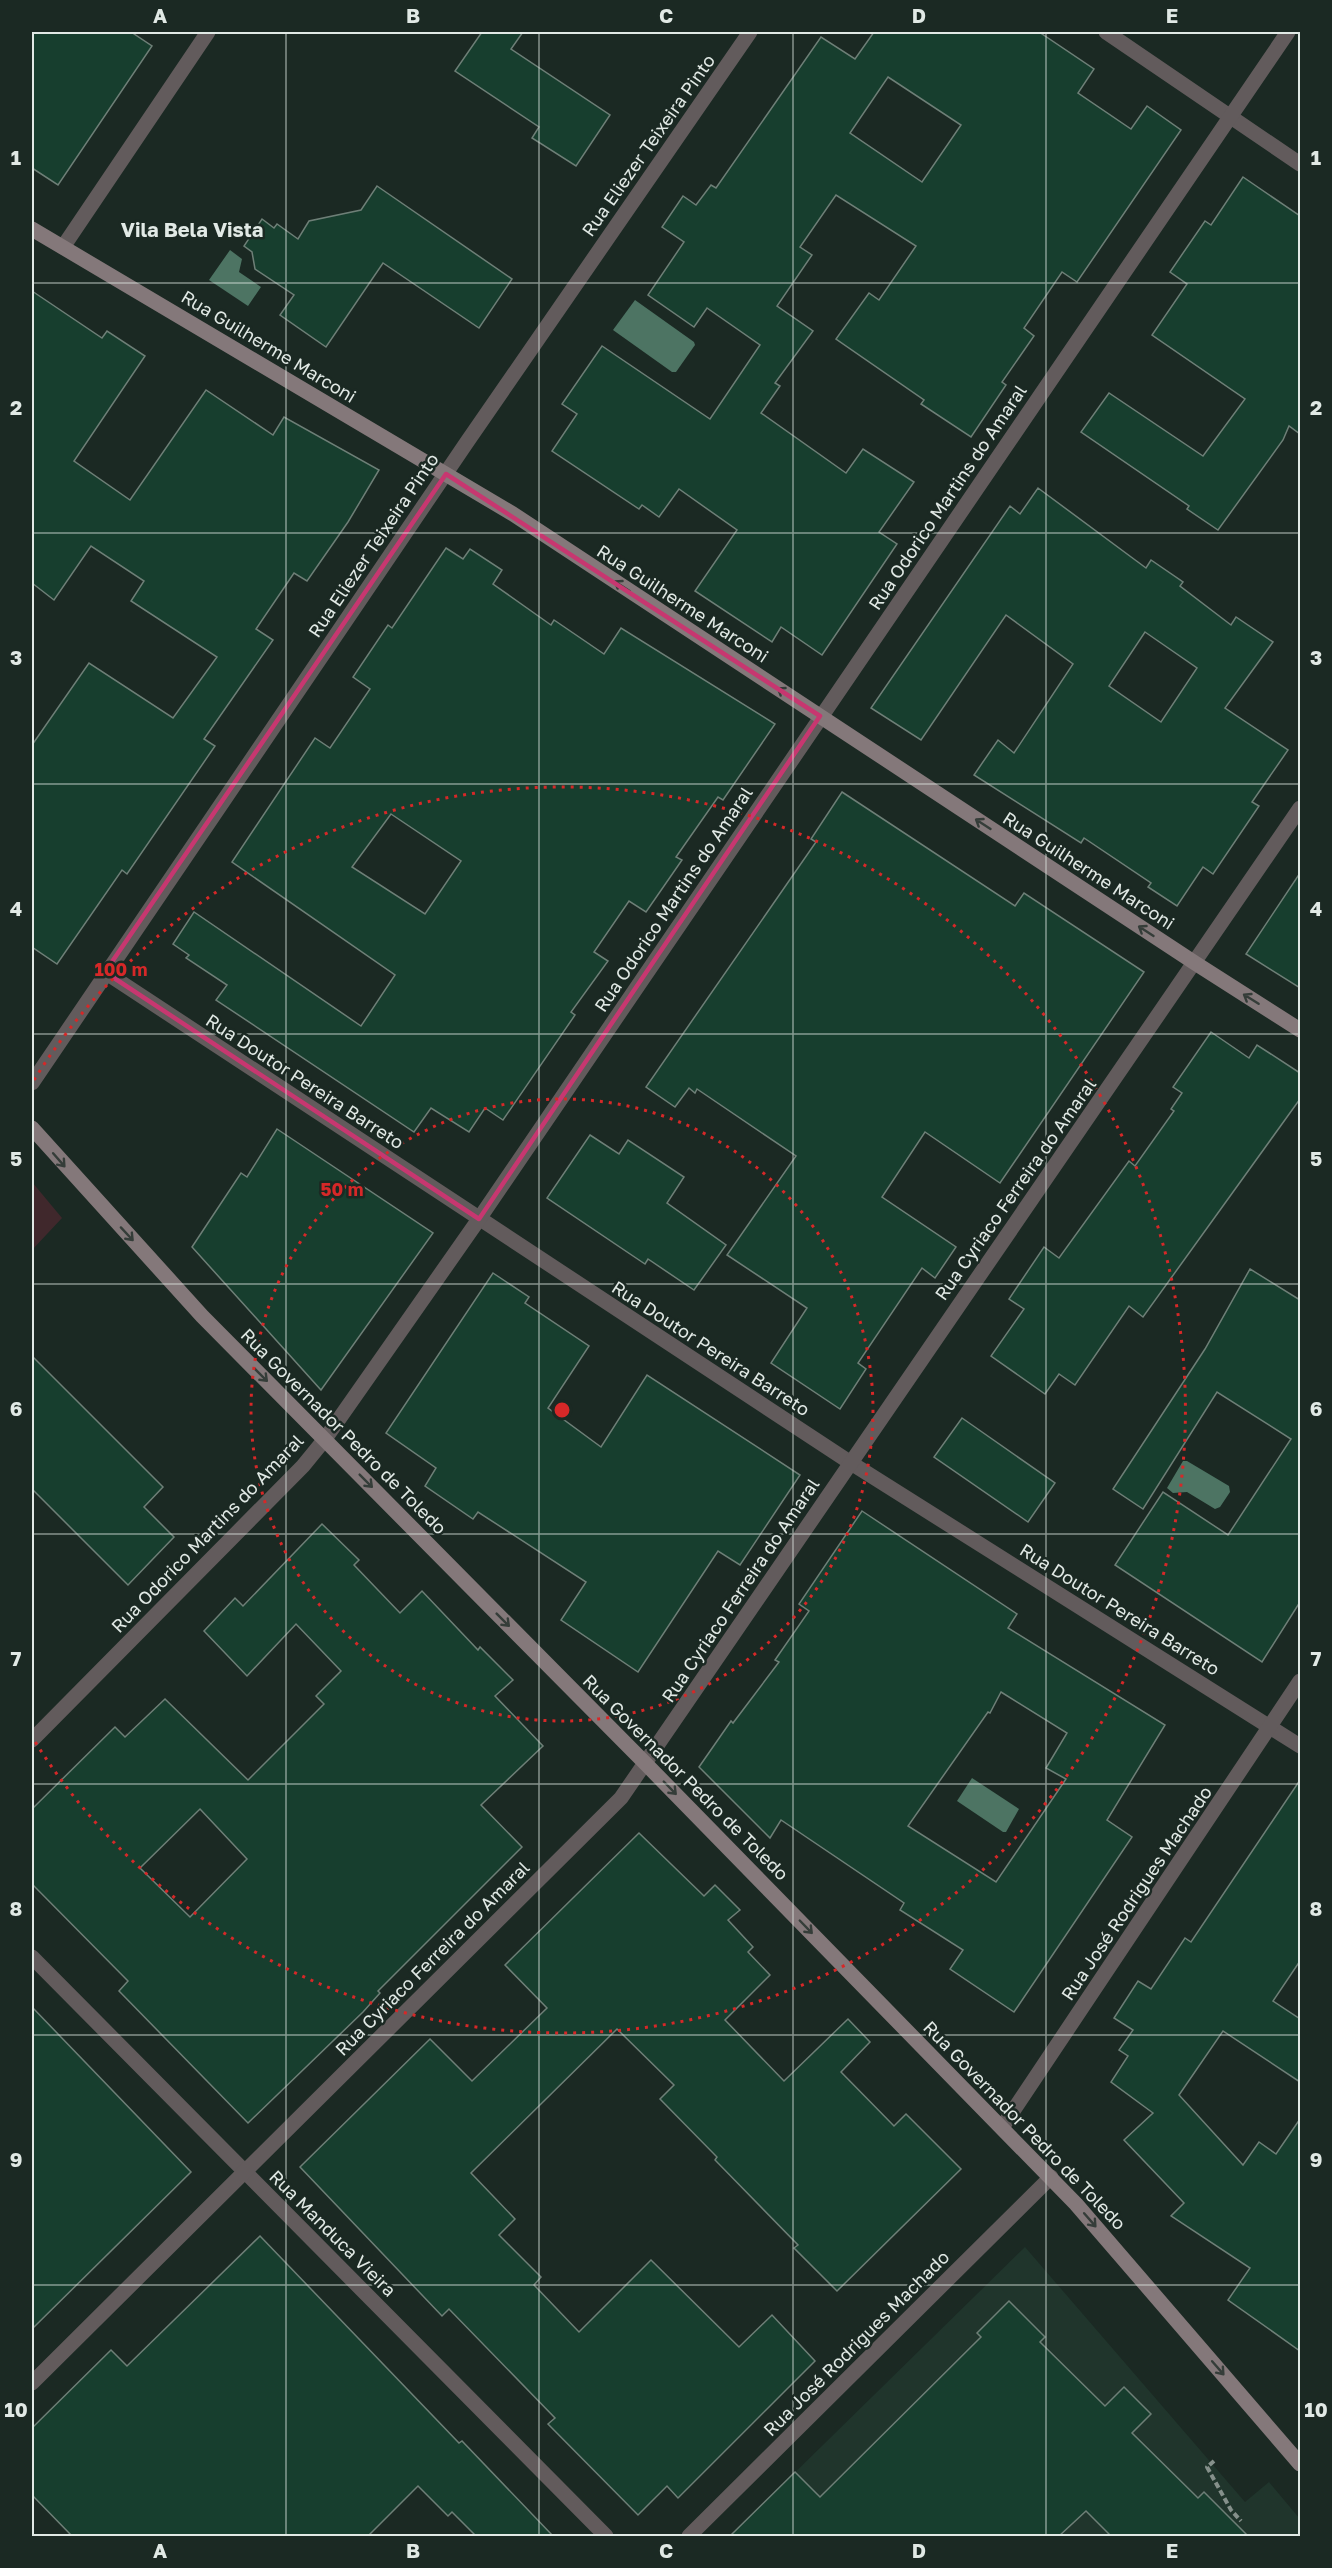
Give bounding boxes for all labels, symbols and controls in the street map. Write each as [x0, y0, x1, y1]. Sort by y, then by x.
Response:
text: A [153, 3, 167, 27]
text: B [406, 3, 420, 27]
text: C [659, 3, 673, 27]
text: D [912, 3, 926, 27]
text: E [1166, 3, 1178, 27]
street label: Rua Eliezer Teixeira Pinto [577, 50, 719, 240]
text: 1 [11, 145, 21, 169]
text: 1 [1311, 145, 1321, 169]
district label: Vila Bela Vista [121, 217, 263, 241]
street label: Rua Guilherme Marconi [178, 285, 360, 407]
street label: Rua Odorico Martins do Amaral [863, 380, 1031, 614]
text: 2 [10, 395, 22, 419]
text: 2 [1310, 395, 1322, 419]
street label: Rua Eliezer Teixeira Pinto [303, 449, 443, 641]
street label: Rua Guilherme Marconi [593, 539, 773, 667]
one-way arrow [614, 580, 631, 592]
text: 3 [10, 645, 22, 669]
text: 3 [1310, 645, 1322, 669]
one-way arrow [777, 687, 794, 699]
street label: Rua Odorico Martins do Amaral [589, 782, 757, 1016]
street label: Rua Guilherme Marconi [999, 806, 1179, 934]
one-way arrow [975, 817, 992, 829]
text: 4 [10, 896, 22, 920]
text: 4 [1310, 896, 1322, 920]
one-way arrow [1138, 925, 1155, 937]
text: 100 m [95, 958, 147, 980]
one-way arrow [1243, 992, 1260, 1004]
street label: Rua Doutor Pereira Barreto [202, 1009, 408, 1153]
street label: Rua Cyriaco Ferreira do Amaral [930, 1074, 1100, 1304]
text: 5 [10, 1146, 22, 1170]
text: 5 [1310, 1146, 1322, 1170]
one-way arrow [52, 1152, 66, 1167]
text: 50 m [321, 1178, 363, 1200]
one-way arrow [120, 1226, 134, 1241]
street label: Rua Doutor Pereira Barreto [608, 1276, 814, 1420]
street label: Rua Governador Pedro de Toledo [237, 1324, 451, 1538]
one-way arrow [254, 1368, 269, 1383]
text: 6 [10, 1396, 22, 1420]
text: 6 [1310, 1396, 1322, 1420]
centre of rings [552, 1400, 572, 1420]
street label: Rua Odorico Martins do Amaral [106, 1429, 308, 1637]
one-way arrow [359, 1473, 373, 1488]
street label: Rua Cyriaco Ferreira do Amaral [657, 1473, 824, 1706]
street label: Rua Doutor Pereira Barreto [1016, 1538, 1224, 1680]
one-way arrow [496, 1612, 511, 1627]
text: 7 [11, 1646, 22, 1670]
text: 7 [1311, 1646, 1322, 1670]
street label: Rua Governador Pedro de Toledo [579, 1670, 793, 1884]
one-way arrow [663, 1781, 677, 1796]
street label: Rua José Rodrigues Machado [1056, 1782, 1216, 2004]
street label: Rua Cyriaco Ferreira do Amaral [330, 1856, 534, 2060]
text: 8 [10, 1896, 22, 1920]
text: 8 [1310, 1896, 1322, 1920]
one-way arrow [799, 1920, 814, 1935]
street label: Rua Governador Pedro de Toledo [919, 2016, 1131, 2234]
text: 9 [10, 2147, 22, 2171]
text: 9 [1310, 2147, 1322, 2171]
street label: Rua Manduca Vieira [265, 2165, 401, 2301]
one-way arrow [1084, 2212, 1097, 2228]
street label: Rua José Rodrigues Machado [759, 2246, 953, 2440]
one-way arrow [1211, 2360, 1225, 2375]
text: 10 [4, 2397, 28, 2421]
text: 10 [1304, 2397, 1328, 2421]
text: A [153, 2538, 167, 2562]
text: B [406, 2538, 420, 2562]
text: C [659, 2538, 673, 2562]
text: D [912, 2538, 926, 2562]
text: E [1166, 2538, 1178, 2562]

